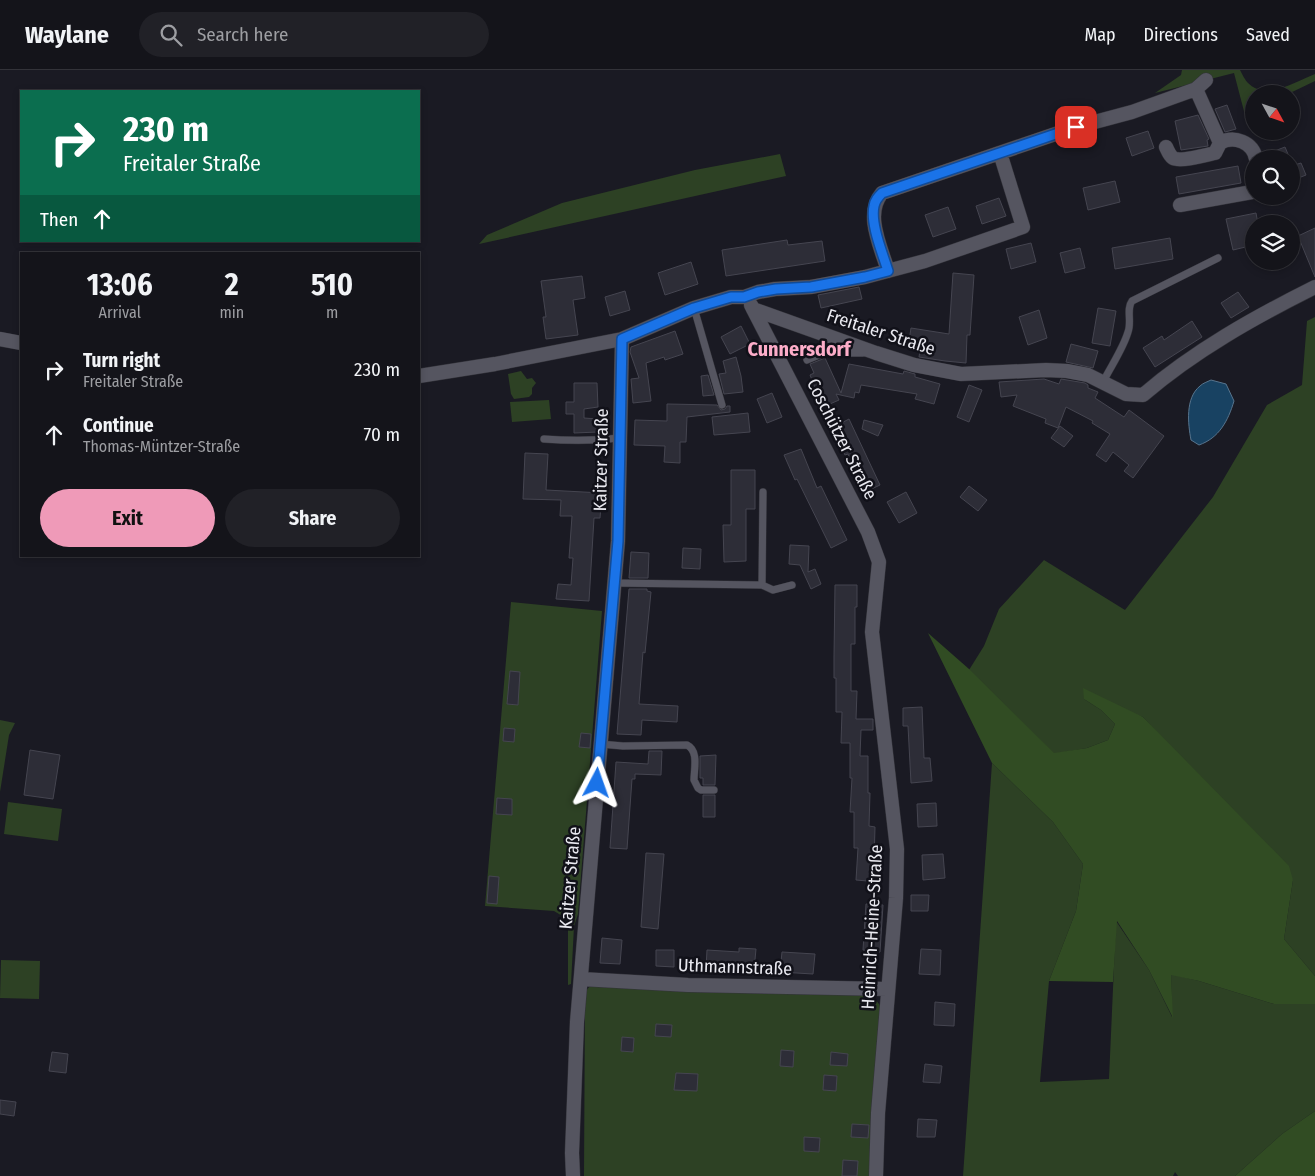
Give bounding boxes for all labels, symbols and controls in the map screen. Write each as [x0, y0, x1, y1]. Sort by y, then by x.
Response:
search box [139, 12, 489, 57]
text: Waylane [25, 21, 109, 49]
icon: search [157, 21, 185, 49]
text: Search here [197, 23, 288, 46]
text: Map [1084, 24, 1116, 46]
text: Directions [1144, 24, 1218, 46]
text: Saved [1246, 24, 1290, 46]
north arrow [1245, 85, 1300, 140]
map controls [1245, 85, 1300, 270]
pin [1055, 106, 1097, 148]
text: 230 m [123, 108, 209, 150]
icon: right [40, 110, 105, 175]
icon: arrive [1062, 113, 1090, 141]
text: Freitaler Straße [123, 150, 261, 177]
button: search [1245, 150, 1300, 205]
icon: ahead [88, 205, 116, 233]
text: Then [40, 208, 78, 231]
button: layers [1245, 215, 1300, 270]
text: 13:06 [87, 267, 153, 303]
text: 2 [225, 267, 239, 303]
text: 510 [311, 267, 353, 303]
text: Arrival [99, 303, 141, 322]
text: min [219, 303, 244, 322]
text: m [326, 303, 338, 322]
street label: Freitaler Straße [824, 304, 938, 360]
district label: Cunnersdorf [748, 337, 852, 361]
text: Turn right [83, 349, 160, 372]
icon: right [40, 356, 68, 384]
text: 230 m [354, 358, 400, 381]
text: Freitaler Straße [83, 372, 183, 391]
street label: Coschützer Straße [802, 375, 882, 503]
street label: Kaitzer Straße [589, 408, 613, 512]
text: Continue [83, 414, 154, 437]
icon: ahead [40, 421, 68, 449]
text: 70 m [364, 423, 400, 446]
text: Thomas-Müntzer-Straße [83, 437, 240, 456]
button: Exit [40, 489, 215, 547]
button: Share [225, 489, 400, 547]
position arrow [570, 756, 622, 808]
street label: Kaitzer Straße [555, 826, 585, 930]
street label: Heinrich-Heine-Straße [857, 844, 887, 1010]
street label: Uthmannstraße [678, 954, 793, 980]

